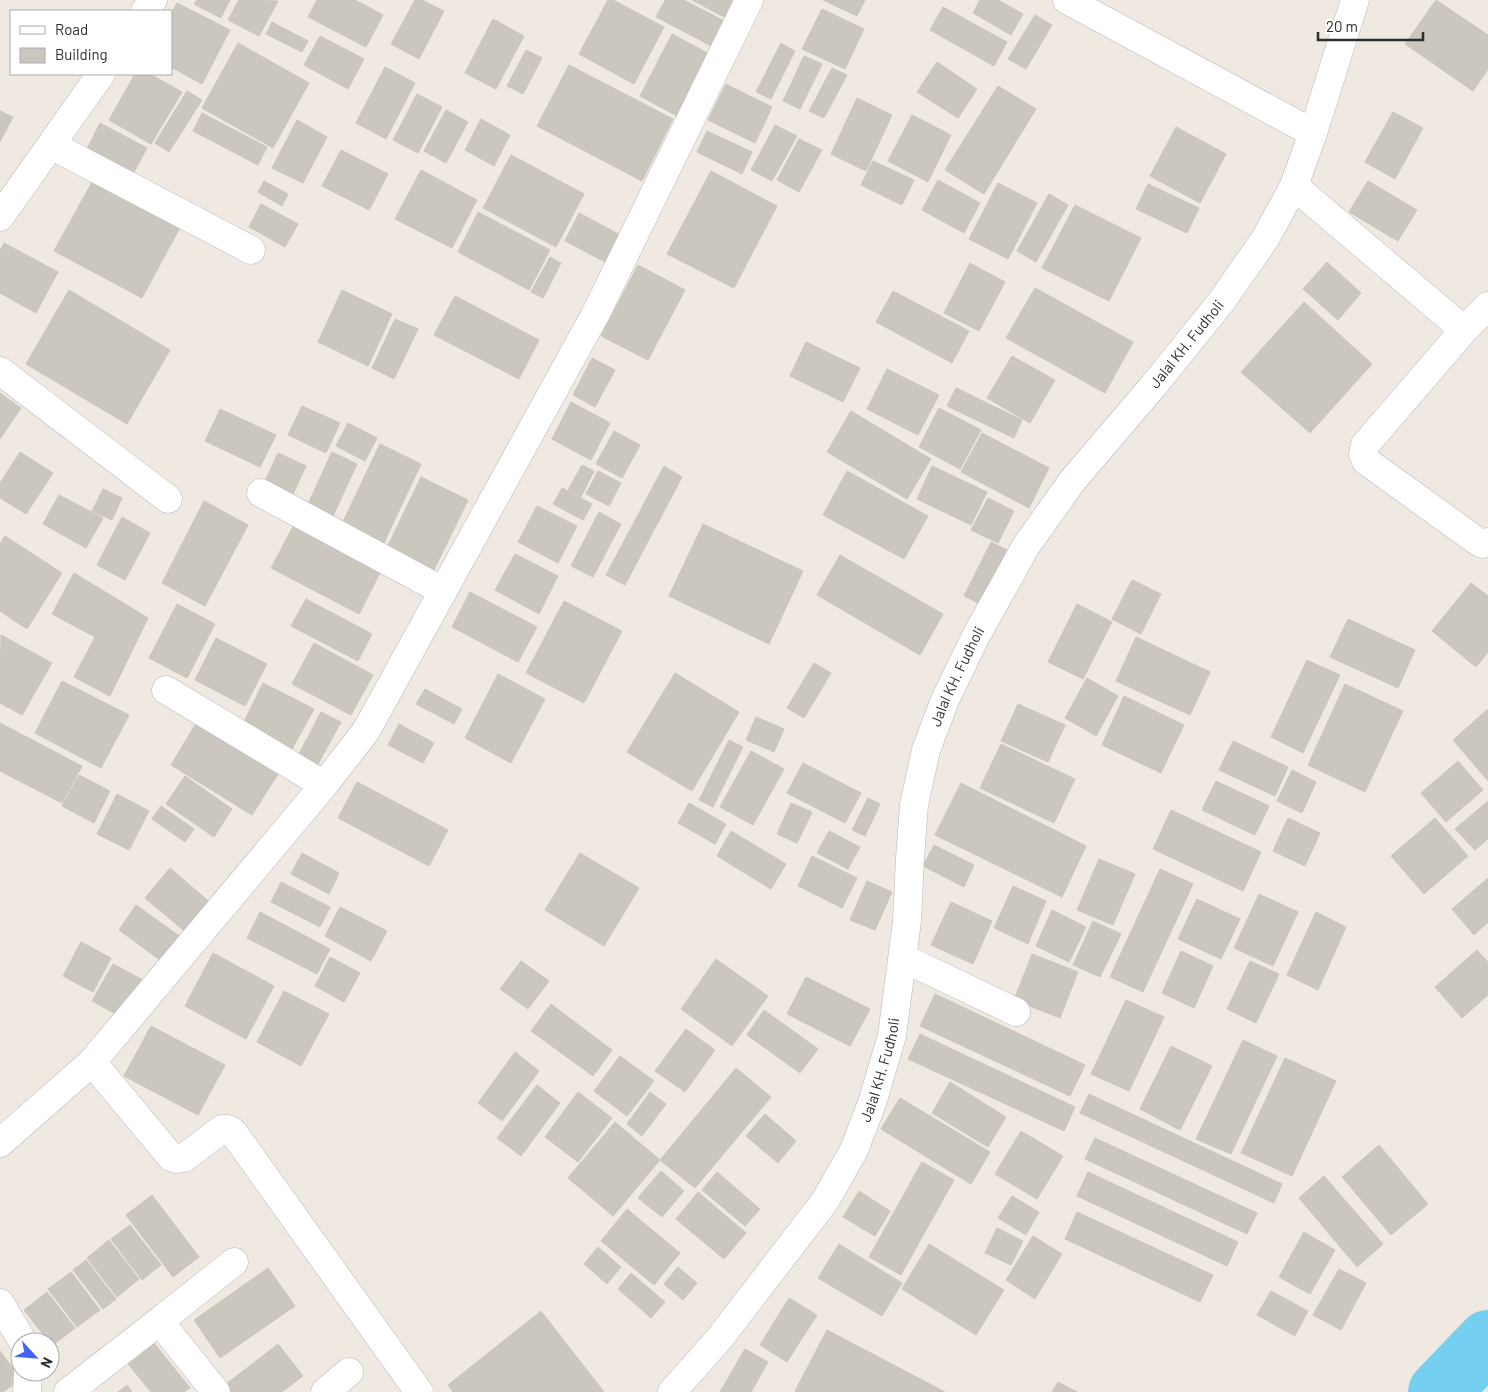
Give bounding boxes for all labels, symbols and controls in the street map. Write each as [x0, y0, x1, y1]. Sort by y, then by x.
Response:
legend [10, 10, 172, 75]
scale bar [1318, 10, 1423, 42]
text: 20 m [1326, 17, 1358, 35]
text: Road [55, 20, 88, 38]
text: Building [55, 45, 108, 63]
street label: Jalal KH. Fudholi [1145, 296, 1227, 391]
street label: Jalal KH. Fudholi [926, 623, 987, 729]
street label: Jalal KH. Fudholi [856, 1017, 902, 1124]
north arrow [10, 1332, 60, 1382]
text: N [37, 1355, 57, 1371]

